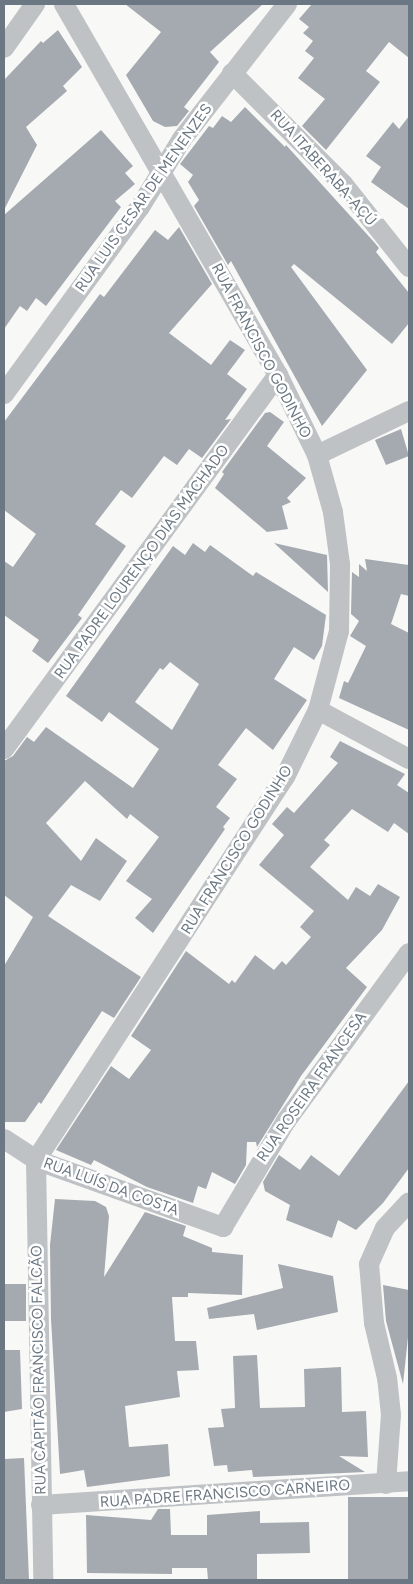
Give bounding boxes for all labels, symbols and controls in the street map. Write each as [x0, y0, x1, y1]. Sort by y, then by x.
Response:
street label: RUA LUIS CESAR DE MENENZES [72, 100, 216, 296]
street label: RUA ITABERABA-AÇÚ [266, 106, 380, 230]
street label: RUA FRANCISCO GODINHO [207, 261, 315, 441]
street label: RUA PADRE LOURENÇO DIAS MACHADO [51, 441, 233, 683]
street label: RUA FRANCISCO GODINHO [178, 762, 296, 938]
street label: RUA ROSEIRA FRANCESA [253, 1009, 371, 1165]
street label: RUA LUÍS DA COSTA [41, 1154, 181, 1220]
street label: RUA CAPITÃO FRANCISCO FALCÃO [28, 1245, 50, 1495]
street label: RUA PADRE FRANCISCO CARNEIRO [99, 1476, 351, 1512]

